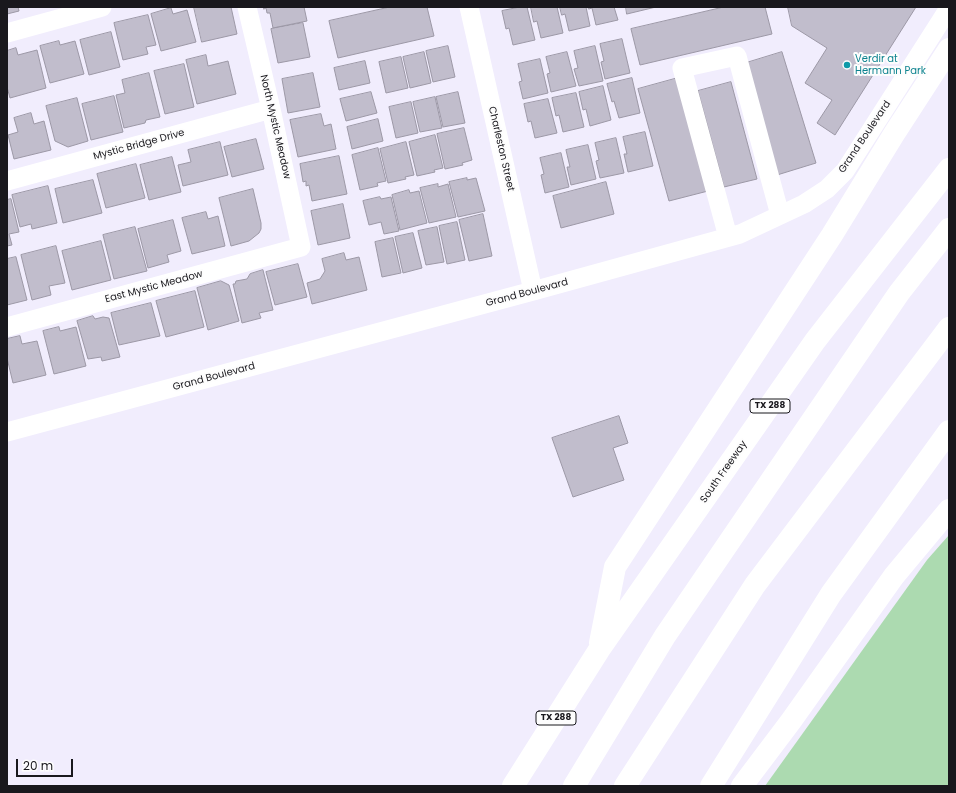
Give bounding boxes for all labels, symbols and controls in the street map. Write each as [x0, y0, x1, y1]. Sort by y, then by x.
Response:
place label: Verdir at Hermann Park [855, 53, 926, 76]
marker: Verdir at Hermann Park [842, 60, 852, 70]
street label: North Mystic Meadow [257, 73, 293, 181]
street label: Grand Boulevard [836, 99, 894, 175]
street label: Charleston Street [485, 105, 517, 193]
street label: Mystic Bridge Drive [92, 127, 186, 163]
street label: East Mystic Meadow [104, 268, 204, 306]
street label: Grand Boulevard [485, 276, 569, 310]
street label: Grand Boulevard [172, 360, 256, 394]
road number: TX 288 [750, 399, 790, 413]
street label: South Freeway [698, 439, 750, 505]
road number: TX 288 [536, 711, 576, 725]
scale bar [18, 751, 75, 777]
text: 20 m [23, 757, 53, 774]

